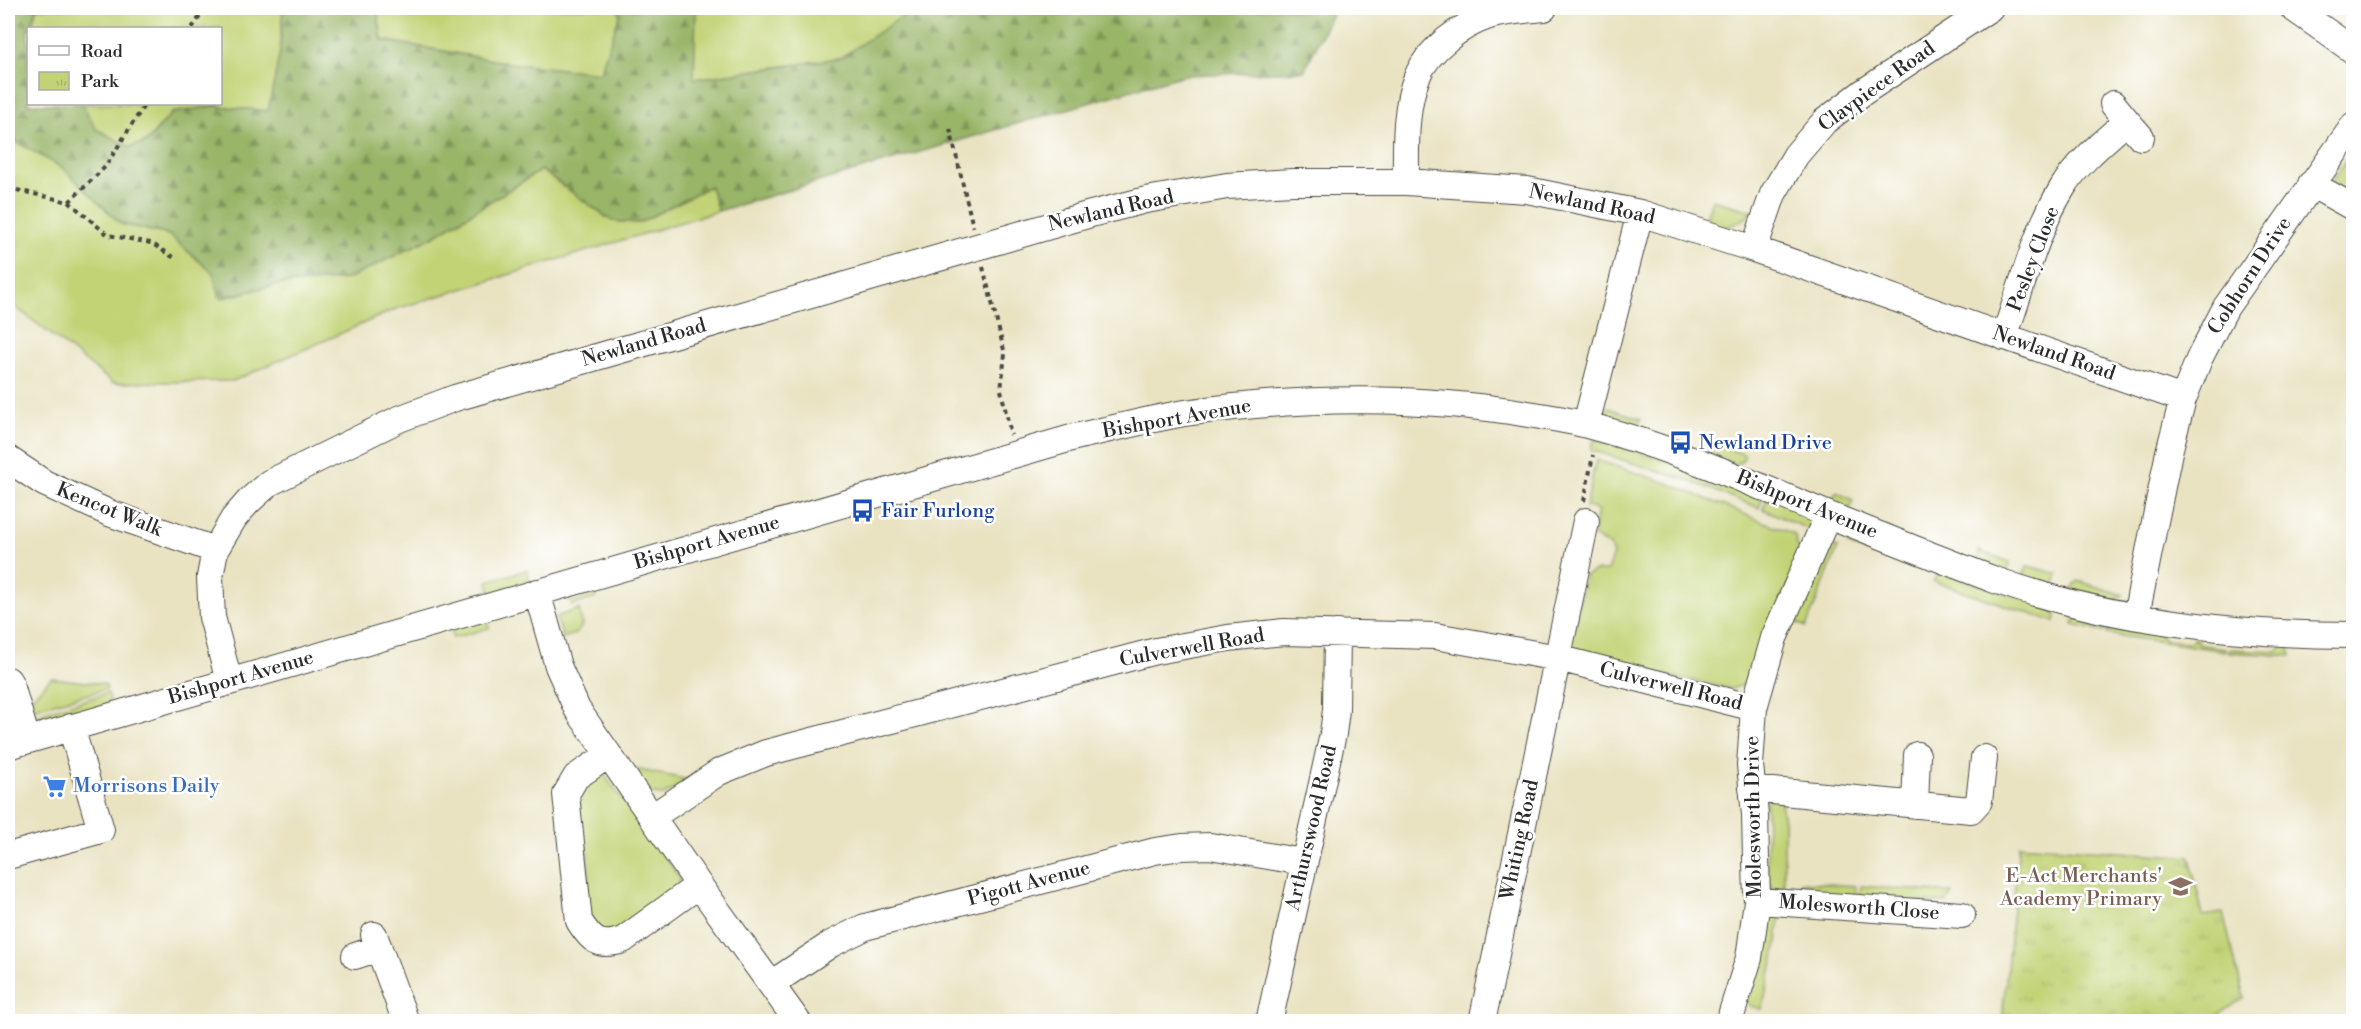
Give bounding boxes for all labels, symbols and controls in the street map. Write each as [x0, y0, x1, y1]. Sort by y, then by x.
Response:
legend [27, 27, 222, 105]
street label: Claypiece Road [1814, 36, 1941, 138]
text: Road [81, 40, 124, 63]
text: Park [81, 70, 120, 93]
street label: Newland Road [1527, 179, 1658, 231]
street label: Newland Road [1046, 184, 1177, 238]
street label: Pesley Close [2002, 203, 2066, 315]
street label: Cobhorn Drive [2203, 212, 2297, 340]
street label: Newland Road [579, 313, 710, 373]
street label: Newland Road [1989, 321, 2119, 387]
street label: Bishport Avenue [1100, 394, 1253, 445]
bus stop icon: Newland Drive [1668, 430, 1694, 456]
place label: Newland Drive [1699, 431, 1832, 456]
street label: Bishport Avenue [1732, 465, 1881, 545]
street label: Kencot Walk [52, 477, 167, 543]
bus stop icon: Fair Furlong [850, 498, 876, 524]
place label: Fair Furlong [881, 499, 995, 524]
street label: Bishport Avenue [630, 510, 783, 576]
street label: Culverwell Road [1118, 623, 1267, 673]
street label: Bishport Avenue [164, 645, 317, 711]
street label: Culverwell Road [1597, 657, 1746, 717]
street label: Molesworth Drive [1740, 736, 1768, 898]
street label: Arthurswood Road [1281, 742, 1343, 914]
supermarket icon: Morrisons Daily [42, 773, 68, 799]
place label: Morrisons Daily [73, 774, 220, 799]
street label: Whiting Road [1495, 777, 1545, 904]
street label: Pigott Avenue [965, 856, 1093, 912]
place label: E-Act Merchants' Academy Primary [1999, 864, 2162, 912]
school or university icon: E-Act Merchants' Academy Primary [2167, 874, 2193, 900]
street label: Molesworth Close [1778, 890, 1940, 926]

